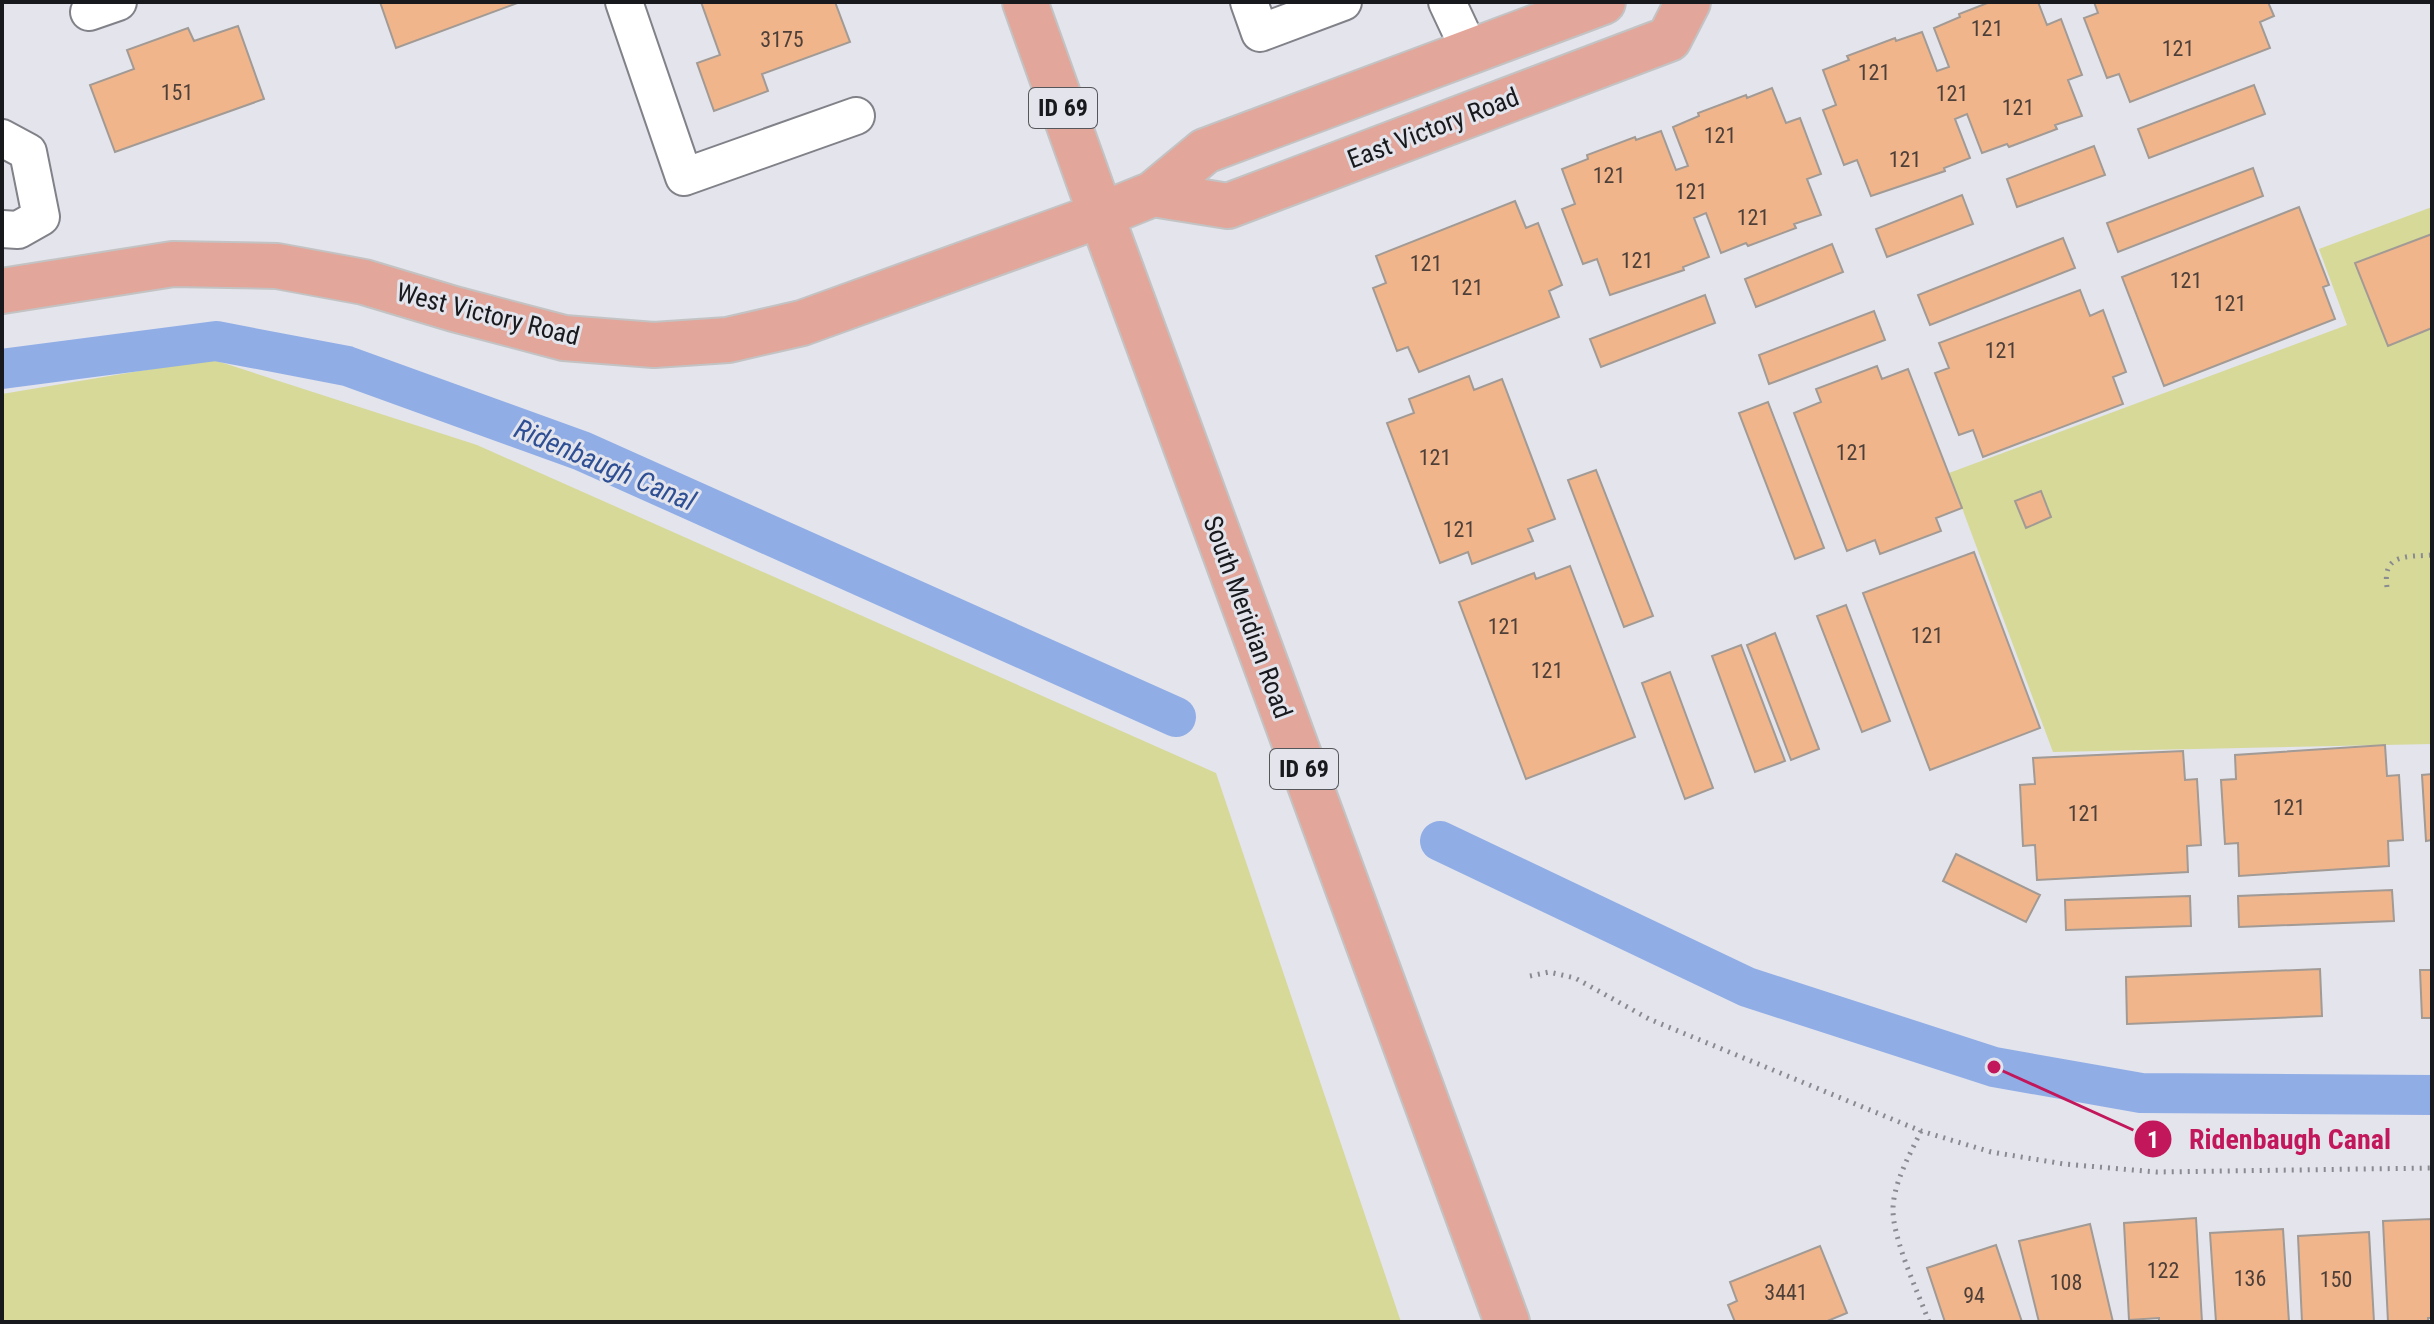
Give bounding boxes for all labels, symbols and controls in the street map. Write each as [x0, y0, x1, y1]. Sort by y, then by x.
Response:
house number: 121 [1971, 16, 2003, 41]
house number: 3175 [760, 27, 804, 52]
house number: 121 [2162, 36, 2194, 61]
house number: 121 [1858, 60, 1890, 85]
house number: 151 [161, 80, 193, 105]
house number: 121 [1936, 81, 1968, 106]
street label: East Victory Road [1343, 82, 1523, 174]
road number: ID 69 [1029, 88, 1097, 128]
house number: 121 [2002, 95, 2034, 120]
house number: 121 [1704, 123, 1736, 148]
house number: 121 [1889, 147, 1921, 172]
house number: 121 [1593, 163, 1625, 188]
house number: 121 [1675, 179, 1707, 204]
house number: 121 [1737, 205, 1769, 230]
house number: 121 [1621, 248, 1653, 273]
house number: 121 [1410, 251, 1442, 276]
house number: 121 [2170, 268, 2202, 293]
house number: 121 [1451, 275, 1483, 300]
street label: West Victory Road [393, 277, 583, 351]
house number: 121 [2214, 291, 2246, 316]
house number: 121 [1985, 338, 2017, 363]
water label: Ridenbaugh Canal [510, 412, 701, 518]
house number: 121 [1836, 440, 1868, 465]
house number: 121 [1419, 445, 1451, 470]
street label: South Meridian Road [1197, 512, 1299, 722]
house number: 121 [1443, 517, 1475, 542]
house number: 121 [1488, 614, 1520, 639]
house number: 121 [1911, 623, 1943, 648]
house number: 121 [1531, 658, 1563, 683]
road number: ID 69 [1270, 749, 1338, 789]
house number: 121 [2273, 795, 2305, 820]
house number: 121 [2068, 801, 2100, 826]
callout: Ridenbaugh Canal [2133, 1113, 2407, 1165]
text: Ridenbaugh Canal [2189, 1123, 2391, 1156]
text: 1 [2147, 1126, 2159, 1154]
house number: 122 [2147, 1258, 2179, 1283]
house number: 136 [2234, 1266, 2266, 1291]
house number: 150 [2320, 1267, 2352, 1292]
house number: 108 [2050, 1270, 2082, 1295]
house number: 3441 [1764, 1280, 1808, 1305]
house number: 94 [1963, 1283, 1985, 1308]

